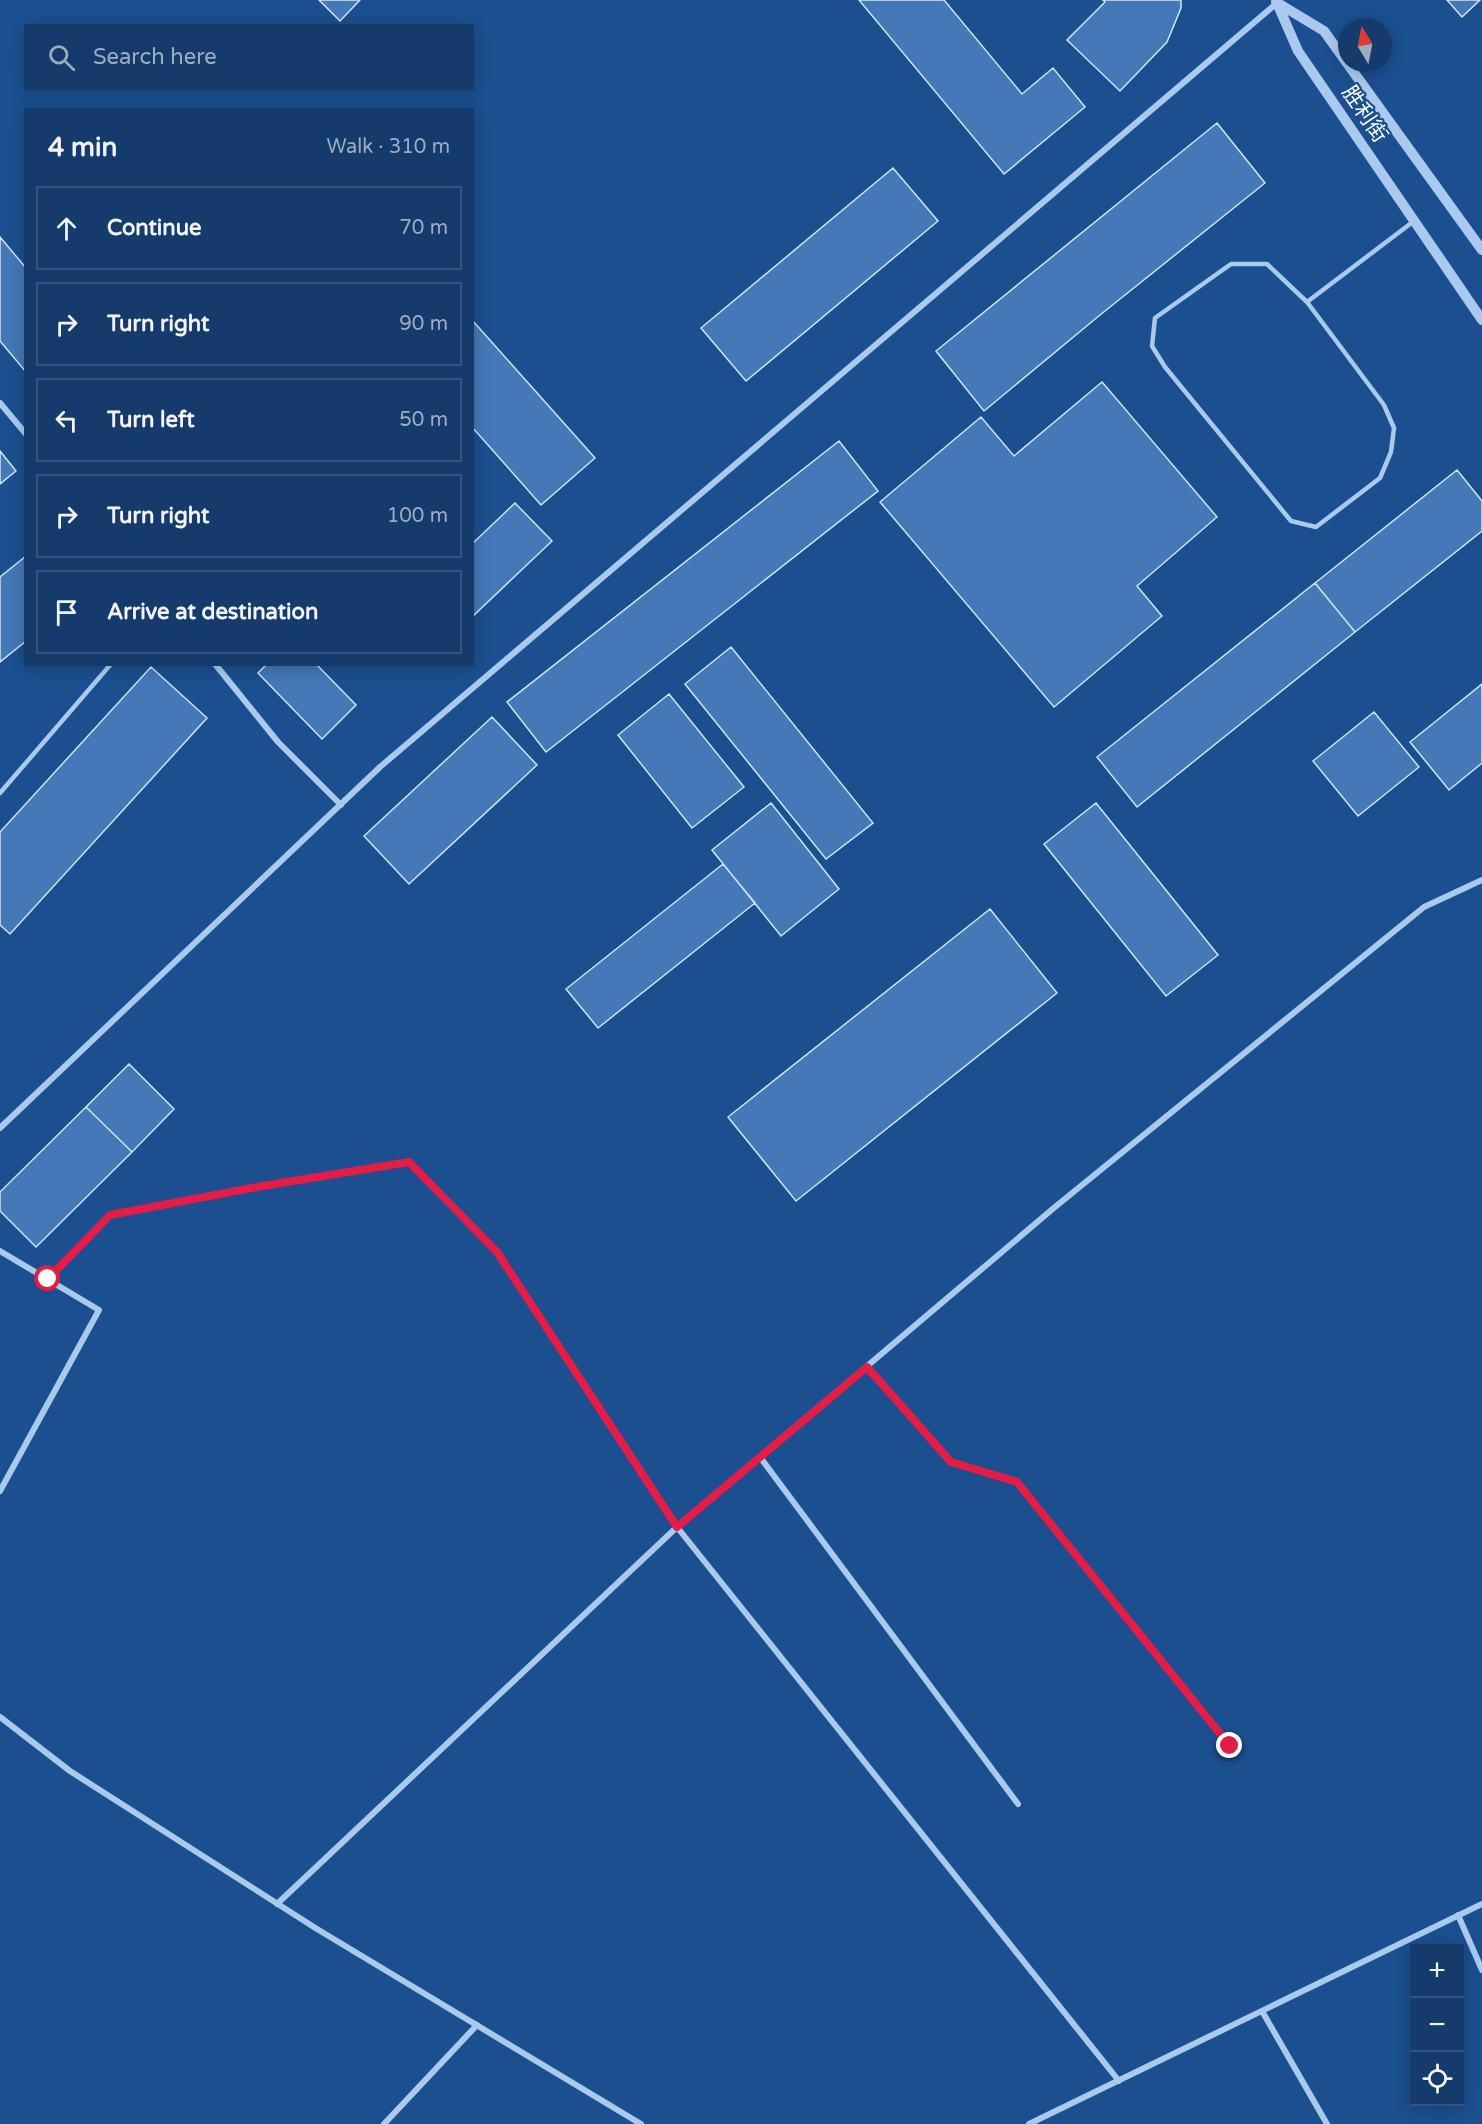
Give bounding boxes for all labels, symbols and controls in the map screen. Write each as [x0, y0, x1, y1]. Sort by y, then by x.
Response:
north arrow [1338, 18, 1392, 72]
search box [24, 24, 474, 90]
icon: search [45, 41, 78, 74]
text: Search here [93, 44, 217, 70]
street label: 胜利街 [1337, 81, 1393, 147]
text: 4 min [48, 132, 117, 163]
text: Walk · 310 m [327, 135, 450, 159]
icon: ahead [50, 212, 83, 245]
text: Continue [107, 215, 202, 241]
text: 70 m [399, 216, 448, 240]
icon: right [50, 308, 83, 341]
text: Turn right [107, 311, 209, 337]
text: 90 m [399, 312, 448, 336]
icon: left [50, 404, 83, 437]
text: Turn left [107, 407, 195, 433]
text: 50 m [399, 408, 448, 432]
icon: right [50, 500, 83, 533]
text: Turn right [107, 503, 209, 529]
text: 100 m [387, 504, 448, 528]
icon: arrive [50, 596, 83, 629]
text: Arrive at destination [107, 599, 318, 625]
route start [34, 1265, 60, 1291]
route end [1216, 1732, 1242, 1758]
map controls [1410, 1944, 1464, 2106]
button: + [1410, 1944, 1464, 1998]
button: − [1410, 1998, 1464, 2052]
button: locate [1410, 2052, 1464, 2106]

